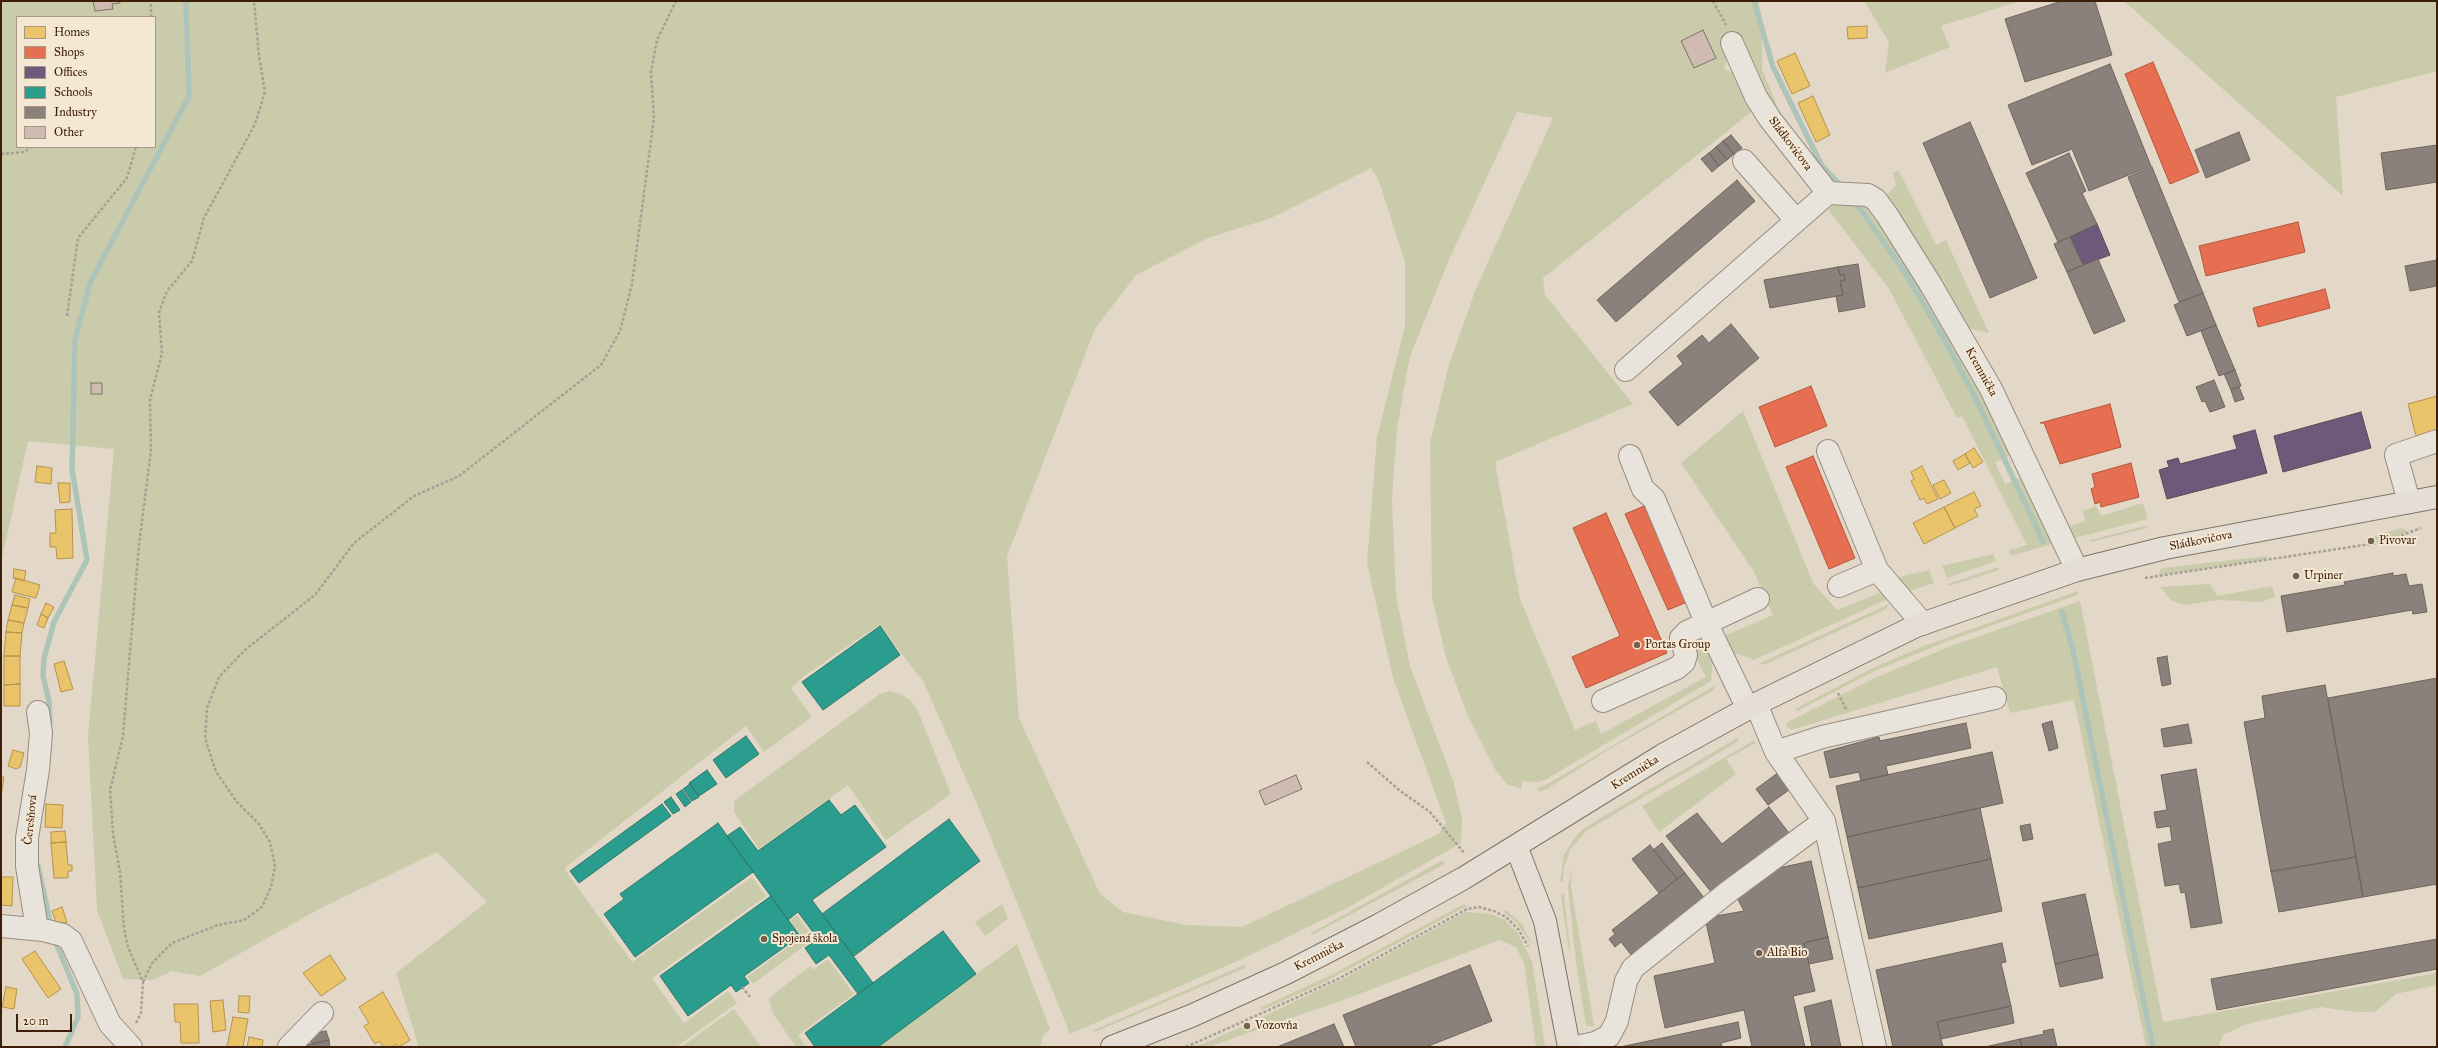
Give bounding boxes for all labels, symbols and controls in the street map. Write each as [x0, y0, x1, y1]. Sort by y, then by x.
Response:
legend [16, 16, 156, 148]
text: Homes [54, 25, 90, 39]
text: Shops [54, 45, 84, 59]
text: Offices [54, 65, 87, 79]
text: Schools [54, 85, 92, 99]
text: Industry [54, 105, 97, 119]
street label: Sládkovičova [1765, 114, 1815, 174]
text: Other [54, 125, 84, 139]
street label: Kremnička [1962, 345, 2000, 399]
street label: Sládkovičova [2168, 528, 2234, 554]
place label: Pivovar [2379, 534, 2416, 548]
marker: Pivovar [2366, 536, 2376, 546]
place label: Urpiner [2304, 569, 2343, 583]
marker: Urpiner [2291, 571, 2301, 581]
place label: Portas Group [1645, 638, 1710, 652]
marker: Portas Group [1632, 640, 1642, 650]
street label: Kremnička [1609, 753, 1661, 793]
street label: Čerešňová [21, 794, 41, 846]
place label: Spojená škola [772, 932, 837, 946]
marker: Spojená škola [759, 934, 769, 944]
street label: Kremnička [1292, 937, 1346, 975]
place label: Alfa Bio [1767, 946, 1807, 960]
marker: Alfa Bio [1754, 948, 1764, 958]
scale bar [18, 1006, 74, 1032]
text: 20 m [23, 1014, 49, 1028]
place label: Vozovňa [1255, 1019, 1298, 1033]
marker: Vozovňa [1242, 1021, 1252, 1031]

